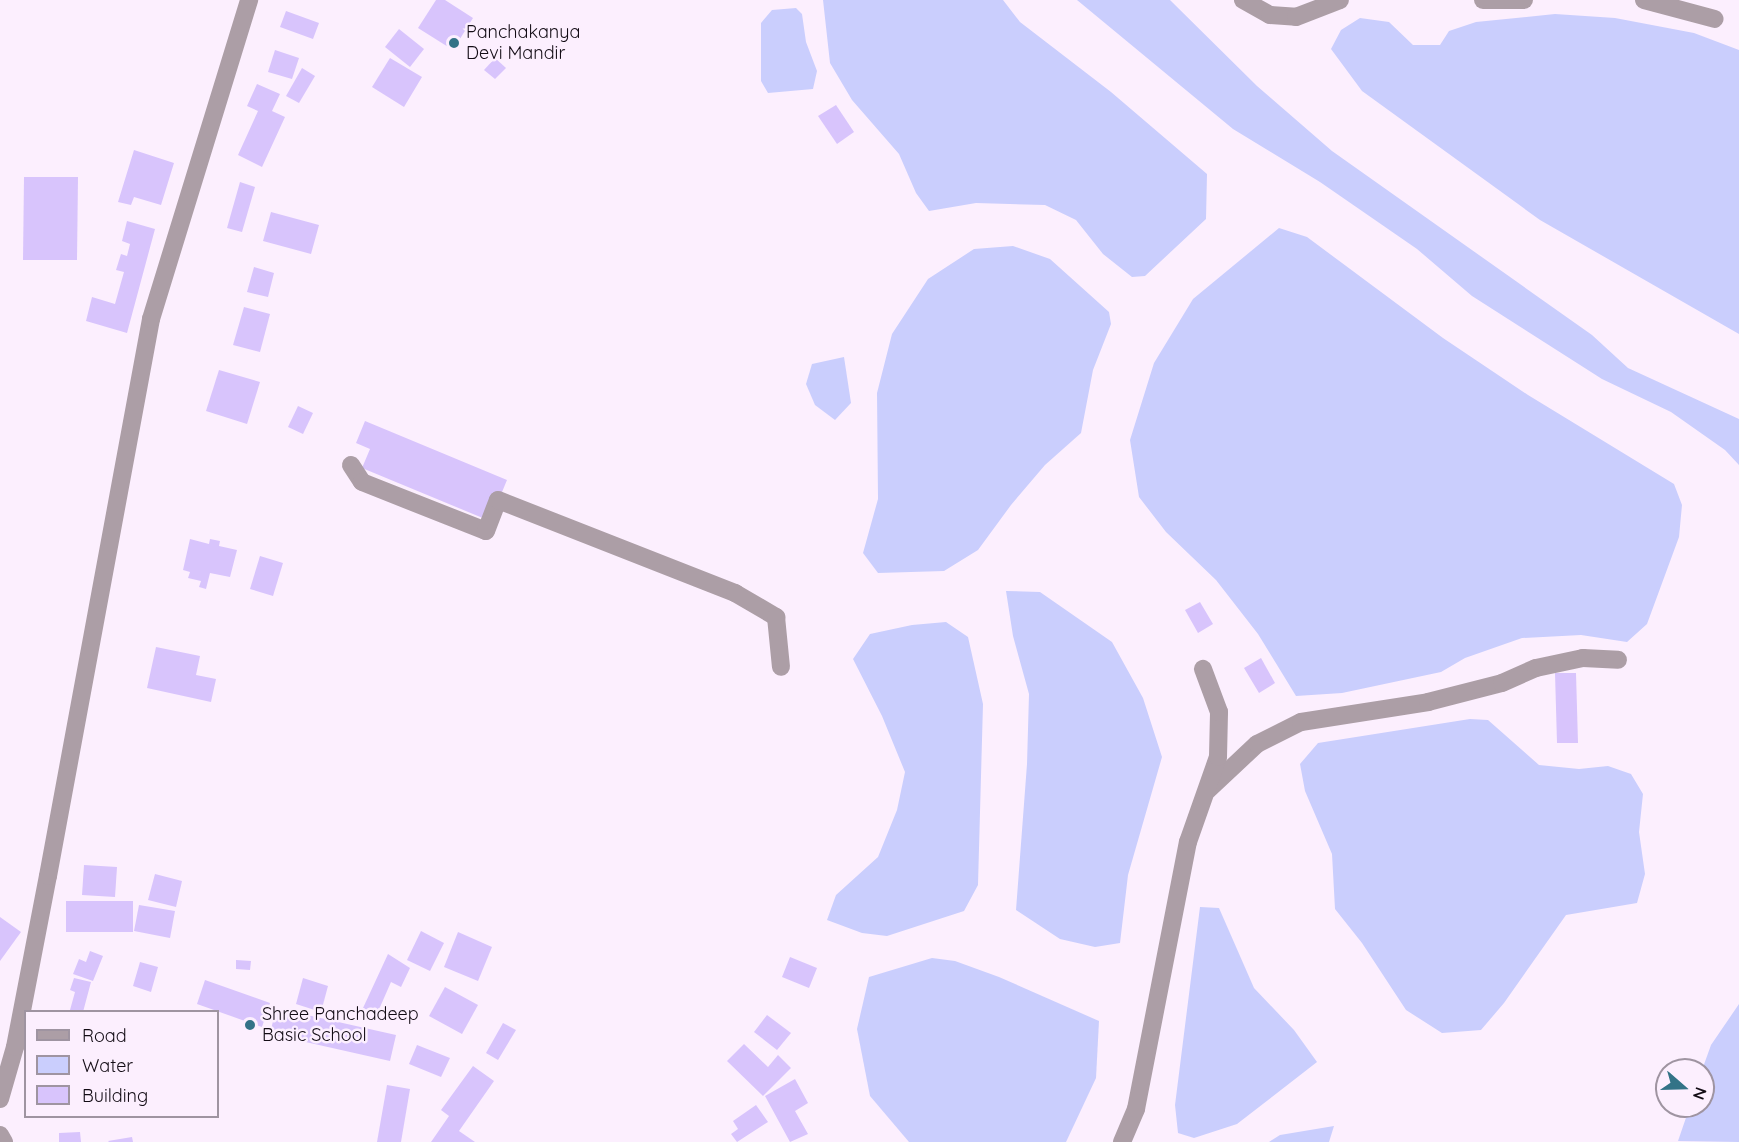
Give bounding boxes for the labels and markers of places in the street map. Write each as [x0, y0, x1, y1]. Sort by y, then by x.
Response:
place label: Panchakanya Devi Mandir [466, 22, 580, 64]
marker: Panchakanya Devi Mandir [447, 36, 461, 50]
place label: Shree Panchadeep Basic School [262, 1004, 419, 1046]
marker: Shree Panchadeep Basic School [243, 1018, 257, 1032]

